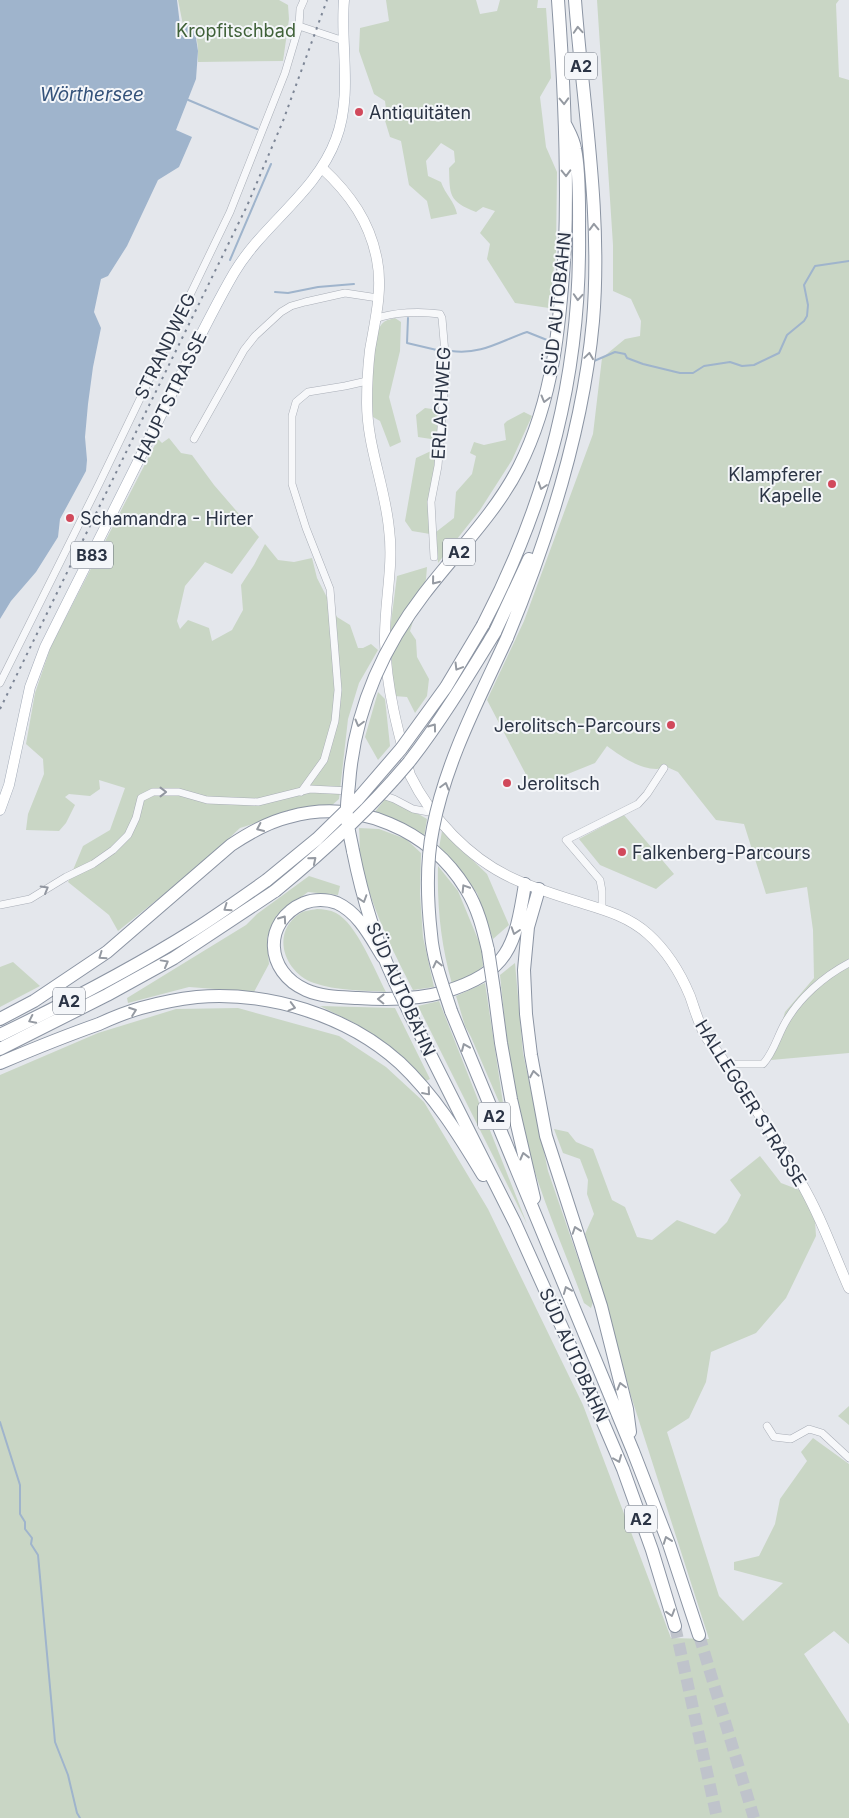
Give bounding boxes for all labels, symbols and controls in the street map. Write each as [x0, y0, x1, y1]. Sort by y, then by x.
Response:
park label: Kropfitschbad [176, 20, 296, 41]
one-way arrow [572, 26, 583, 34]
road number: A2 [565, 52, 597, 80]
water label: Wörthersee [40, 83, 144, 106]
one-way arrow [559, 97, 570, 105]
place label: Antiquitäten [369, 102, 471, 123]
marker: Antiquitäten [353, 106, 365, 118]
one-way arrow [561, 170, 571, 177]
one-way arrow [589, 223, 599, 231]
street label: SÜD AUTOBAHN [538, 231, 575, 377]
street label: STRANDWEG [130, 289, 200, 403]
one-way arrow [572, 293, 583, 301]
street label: HAUPTSTRASSE [129, 328, 211, 466]
street label: ERLACHWEG [428, 346, 454, 460]
one-way arrow [583, 352, 593, 361]
one-way arrow [540, 395, 551, 404]
place label: Klampferer Kapelle [728, 464, 822, 506]
marker: Klampferer Kapelle [826, 478, 838, 490]
one-way arrow [538, 481, 548, 489]
place label: Schamandra - Hirter [80, 508, 253, 529]
marker: Schamandra - Hirter [64, 512, 76, 524]
road number: A2 [443, 538, 475, 566]
road number: B83 [71, 542, 113, 568]
one-way arrow [431, 576, 440, 585]
one-way arrow [454, 661, 464, 670]
place label: Jerolitsch-Parcours [494, 715, 661, 736]
one-way arrow [354, 719, 364, 727]
marker: Jerolitsch-Parcours [665, 719, 677, 731]
one-way arrow [427, 723, 436, 733]
place label: Jerolitsch [517, 773, 600, 794]
marker: Jerolitsch [501, 777, 513, 789]
one-way arrow [439, 783, 449, 791]
one-way arrow [160, 787, 167, 797]
one-way arrow [256, 822, 265, 833]
place label: Falkenberg-Parcours [632, 842, 811, 863]
marker: Falkenberg-Parcours [616, 846, 628, 858]
one-way arrow [307, 857, 316, 866]
one-way arrow [462, 885, 472, 894]
one-way arrow [40, 886, 49, 896]
one-way arrow [358, 894, 368, 902]
one-way arrow [223, 902, 232, 911]
one-way arrow [277, 915, 286, 925]
street label: SÜD AUTOBAHN [362, 918, 441, 1059]
one-way arrow [511, 927, 521, 935]
one-way arrow [99, 950, 108, 958]
one-way arrow [160, 959, 169, 969]
one-way arrow [432, 959, 443, 968]
road number: A2 [53, 988, 85, 1014]
one-way arrow [377, 994, 385, 1005]
one-way arrow [288, 1001, 297, 1012]
one-way arrow [128, 1007, 136, 1017]
one-way arrow [28, 1014, 37, 1024]
street label: HALLEGGER STRASSE [691, 1016, 811, 1190]
one-way arrow [460, 1043, 471, 1052]
one-way arrow [529, 1069, 540, 1077]
one-way arrow [421, 1087, 430, 1096]
road number: A2 [478, 1102, 510, 1130]
one-way arrow [519, 1152, 530, 1161]
one-way arrow [572, 1226, 582, 1235]
street label: SÜD AUTOBAHN [535, 1284, 614, 1425]
one-way arrow [563, 1286, 573, 1295]
one-way arrow [616, 1382, 627, 1391]
one-way arrow [612, 1454, 623, 1463]
road number: A2 [625, 1506, 657, 1532]
one-way arrow [663, 1536, 673, 1545]
one-way arrow [666, 1608, 676, 1616]

